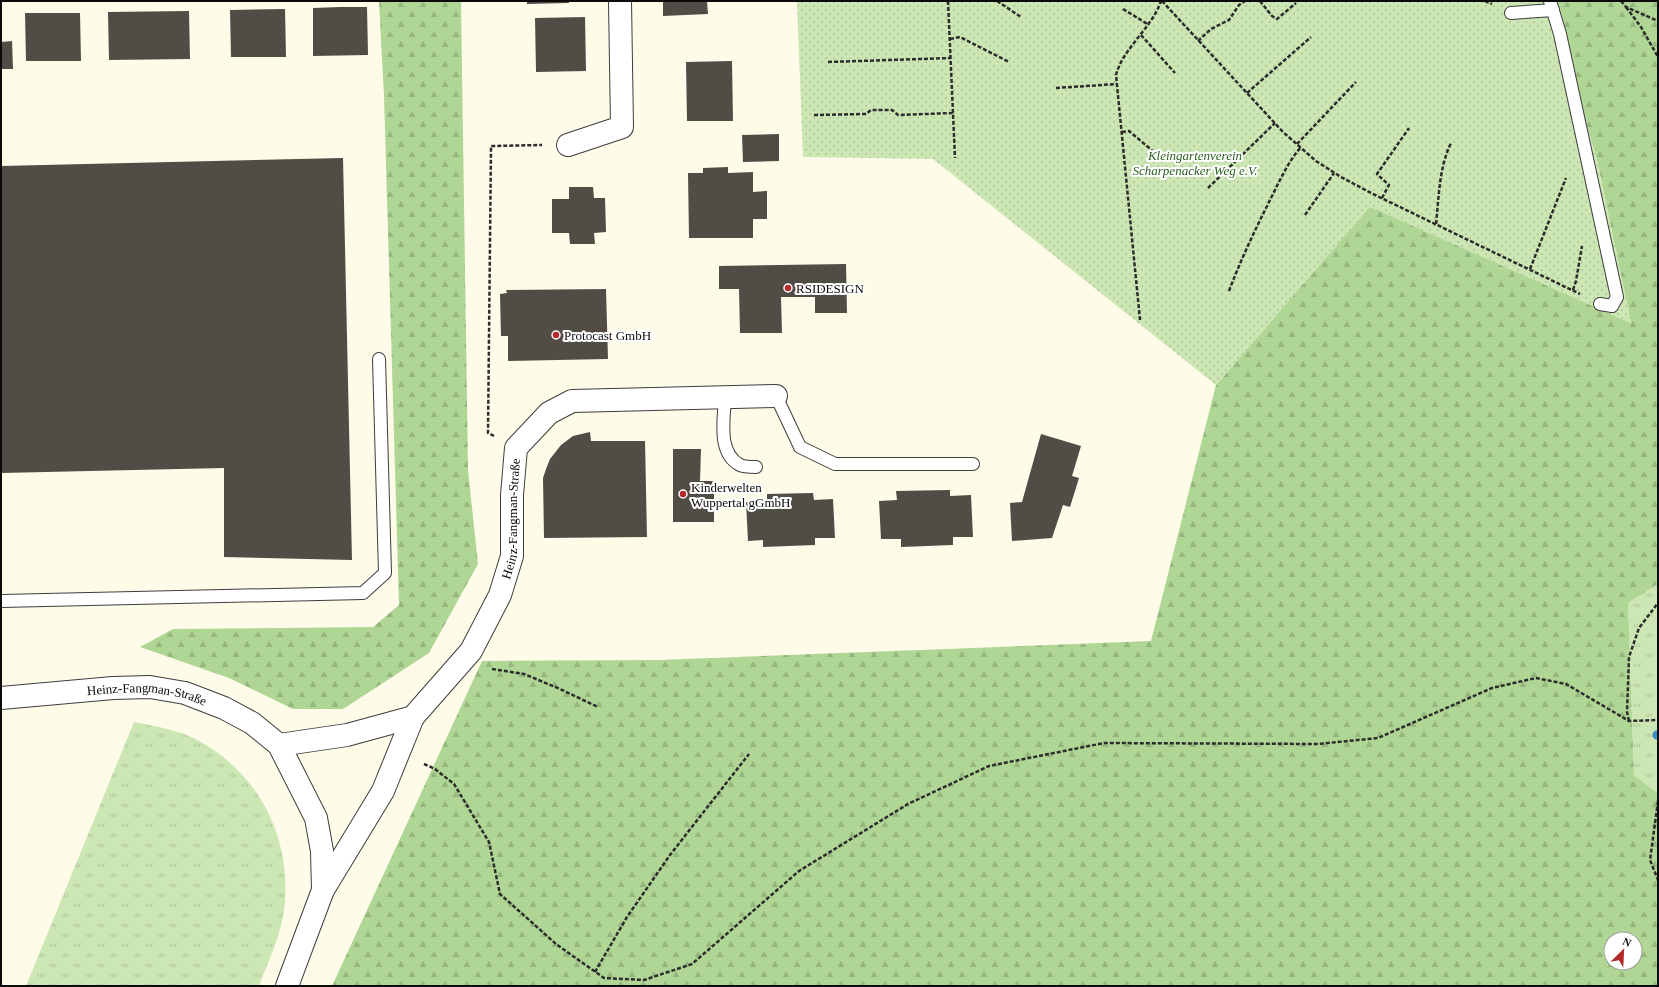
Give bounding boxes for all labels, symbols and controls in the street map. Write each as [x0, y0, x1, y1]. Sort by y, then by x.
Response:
park label: Kleingartenverein Scharpenacker Weg e.V. [1133, 148, 1258, 178]
place label: RSIDESIGN [796, 281, 865, 296]
marker: RSIDESIGN [783, 283, 793, 293]
place label: Protocast GmbH [564, 328, 651, 343]
marker: Protocast GmbH [551, 330, 561, 340]
street label: Heinz-Fangman-Straße [498, 457, 523, 581]
place label: Kinderwelten Wuppertal gGmbH [691, 480, 790, 510]
marker: Kinderwelten Wuppertal gGmbH [678, 489, 688, 499]
street label: Heinz-Fangman-Straße [86, 679, 209, 708]
north arrow [1603, 931, 1643, 971]
text: N [1621, 935, 1633, 949]

